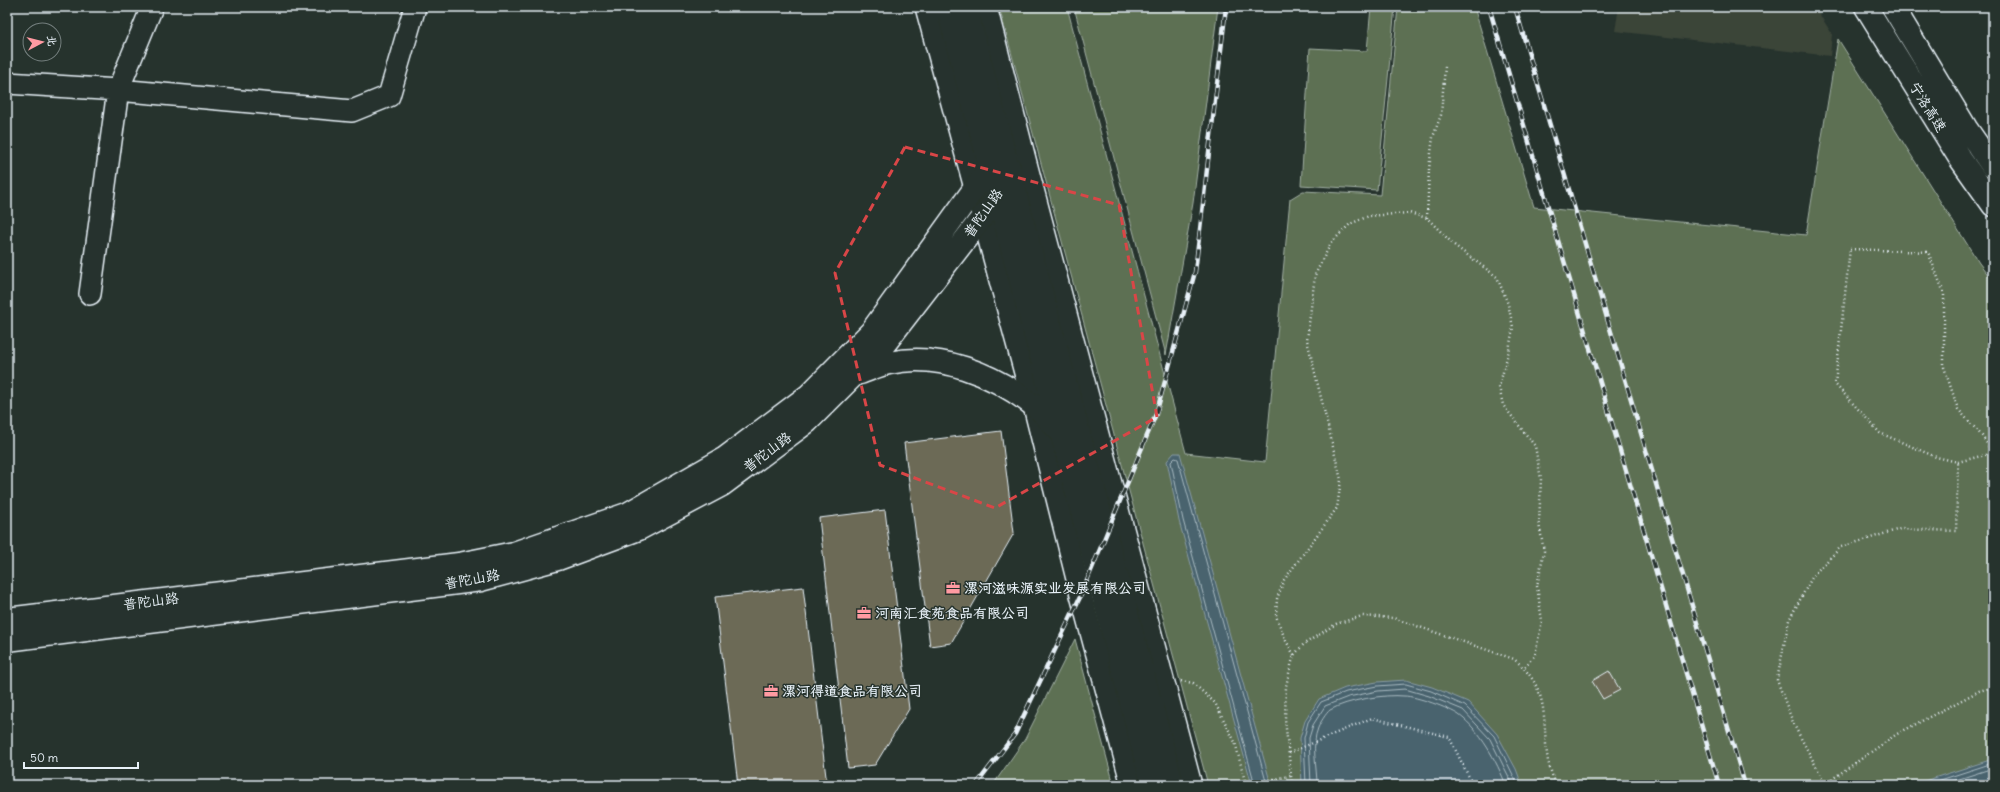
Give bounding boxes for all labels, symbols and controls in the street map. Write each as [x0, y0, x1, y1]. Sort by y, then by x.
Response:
north arrow [22, 22, 62, 62]
text: 北 [44, 34, 60, 47]
street label: 宁洛高速 [1906, 78, 1950, 136]
street label: 普陀山路 [960, 185, 1006, 241]
street label: 普陀山路 [739, 428, 795, 476]
street label: 普陀山路 [443, 565, 501, 593]
place label: 漯河滋味源实业发展有限公司 [964, 579, 1146, 597]
office icon: 漯河滋味源实业发展有限公司 [945, 580, 961, 596]
street label: 普陀山路 [122, 589, 180, 613]
place label: 河南汇食苑食品有限公司 [875, 604, 1029, 622]
office icon: 河南汇食苑食品有限公司 [856, 605, 872, 621]
place label: 漯河得道食品有限公司 [782, 682, 922, 700]
office icon: 漯河得道食品有限公司 [763, 683, 779, 699]
scale bar [24, 744, 138, 770]
text: 50 m [30, 750, 59, 765]

